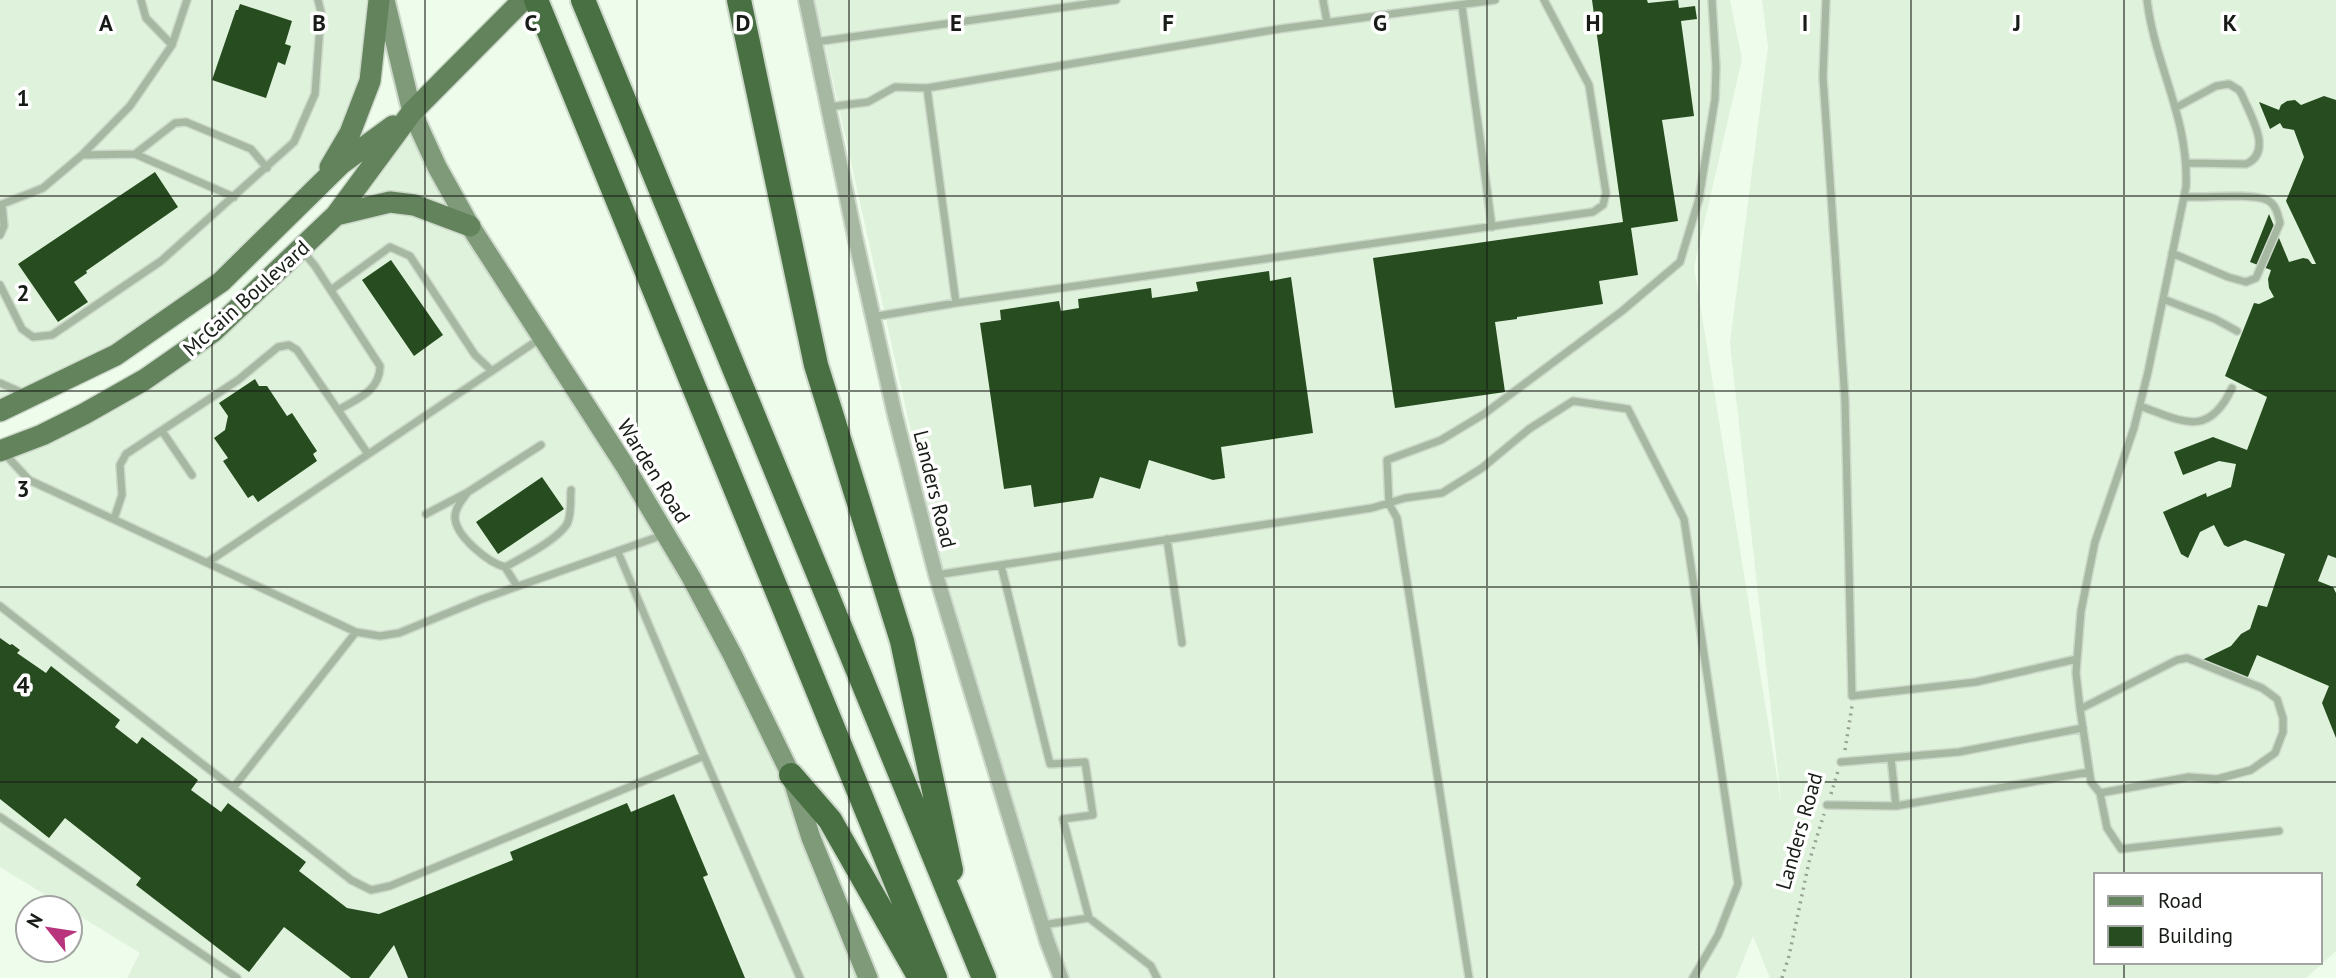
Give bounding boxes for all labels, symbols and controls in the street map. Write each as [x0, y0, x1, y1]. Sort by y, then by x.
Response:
text: A [99, 8, 113, 37]
text: B [312, 8, 326, 37]
text: C [525, 8, 538, 37]
text: D [736, 8, 750, 37]
text: E [950, 8, 962, 37]
text: F [1162, 8, 1174, 37]
text: G [1373, 8, 1387, 37]
text: H [1586, 8, 1600, 37]
text: I [1802, 8, 1808, 37]
text: J [2012, 8, 2021, 37]
text: K [2223, 8, 2237, 37]
text: 1 [16, 83, 30, 112]
street label: McCain Boulevard [177, 234, 315, 362]
text: 2 [16, 278, 30, 307]
street label: Warden Road [611, 414, 697, 528]
street label: Landers Road [907, 427, 963, 551]
text: 3 [16, 474, 30, 503]
text: 4 [16, 670, 30, 699]
street label: Landers Road [1769, 769, 1829, 893]
legend [2094, 873, 2322, 964]
text: Road [2158, 887, 2202, 914]
north arrow [14, 894, 84, 964]
text: N [21, 909, 48, 932]
text: Building [2158, 922, 2233, 949]

